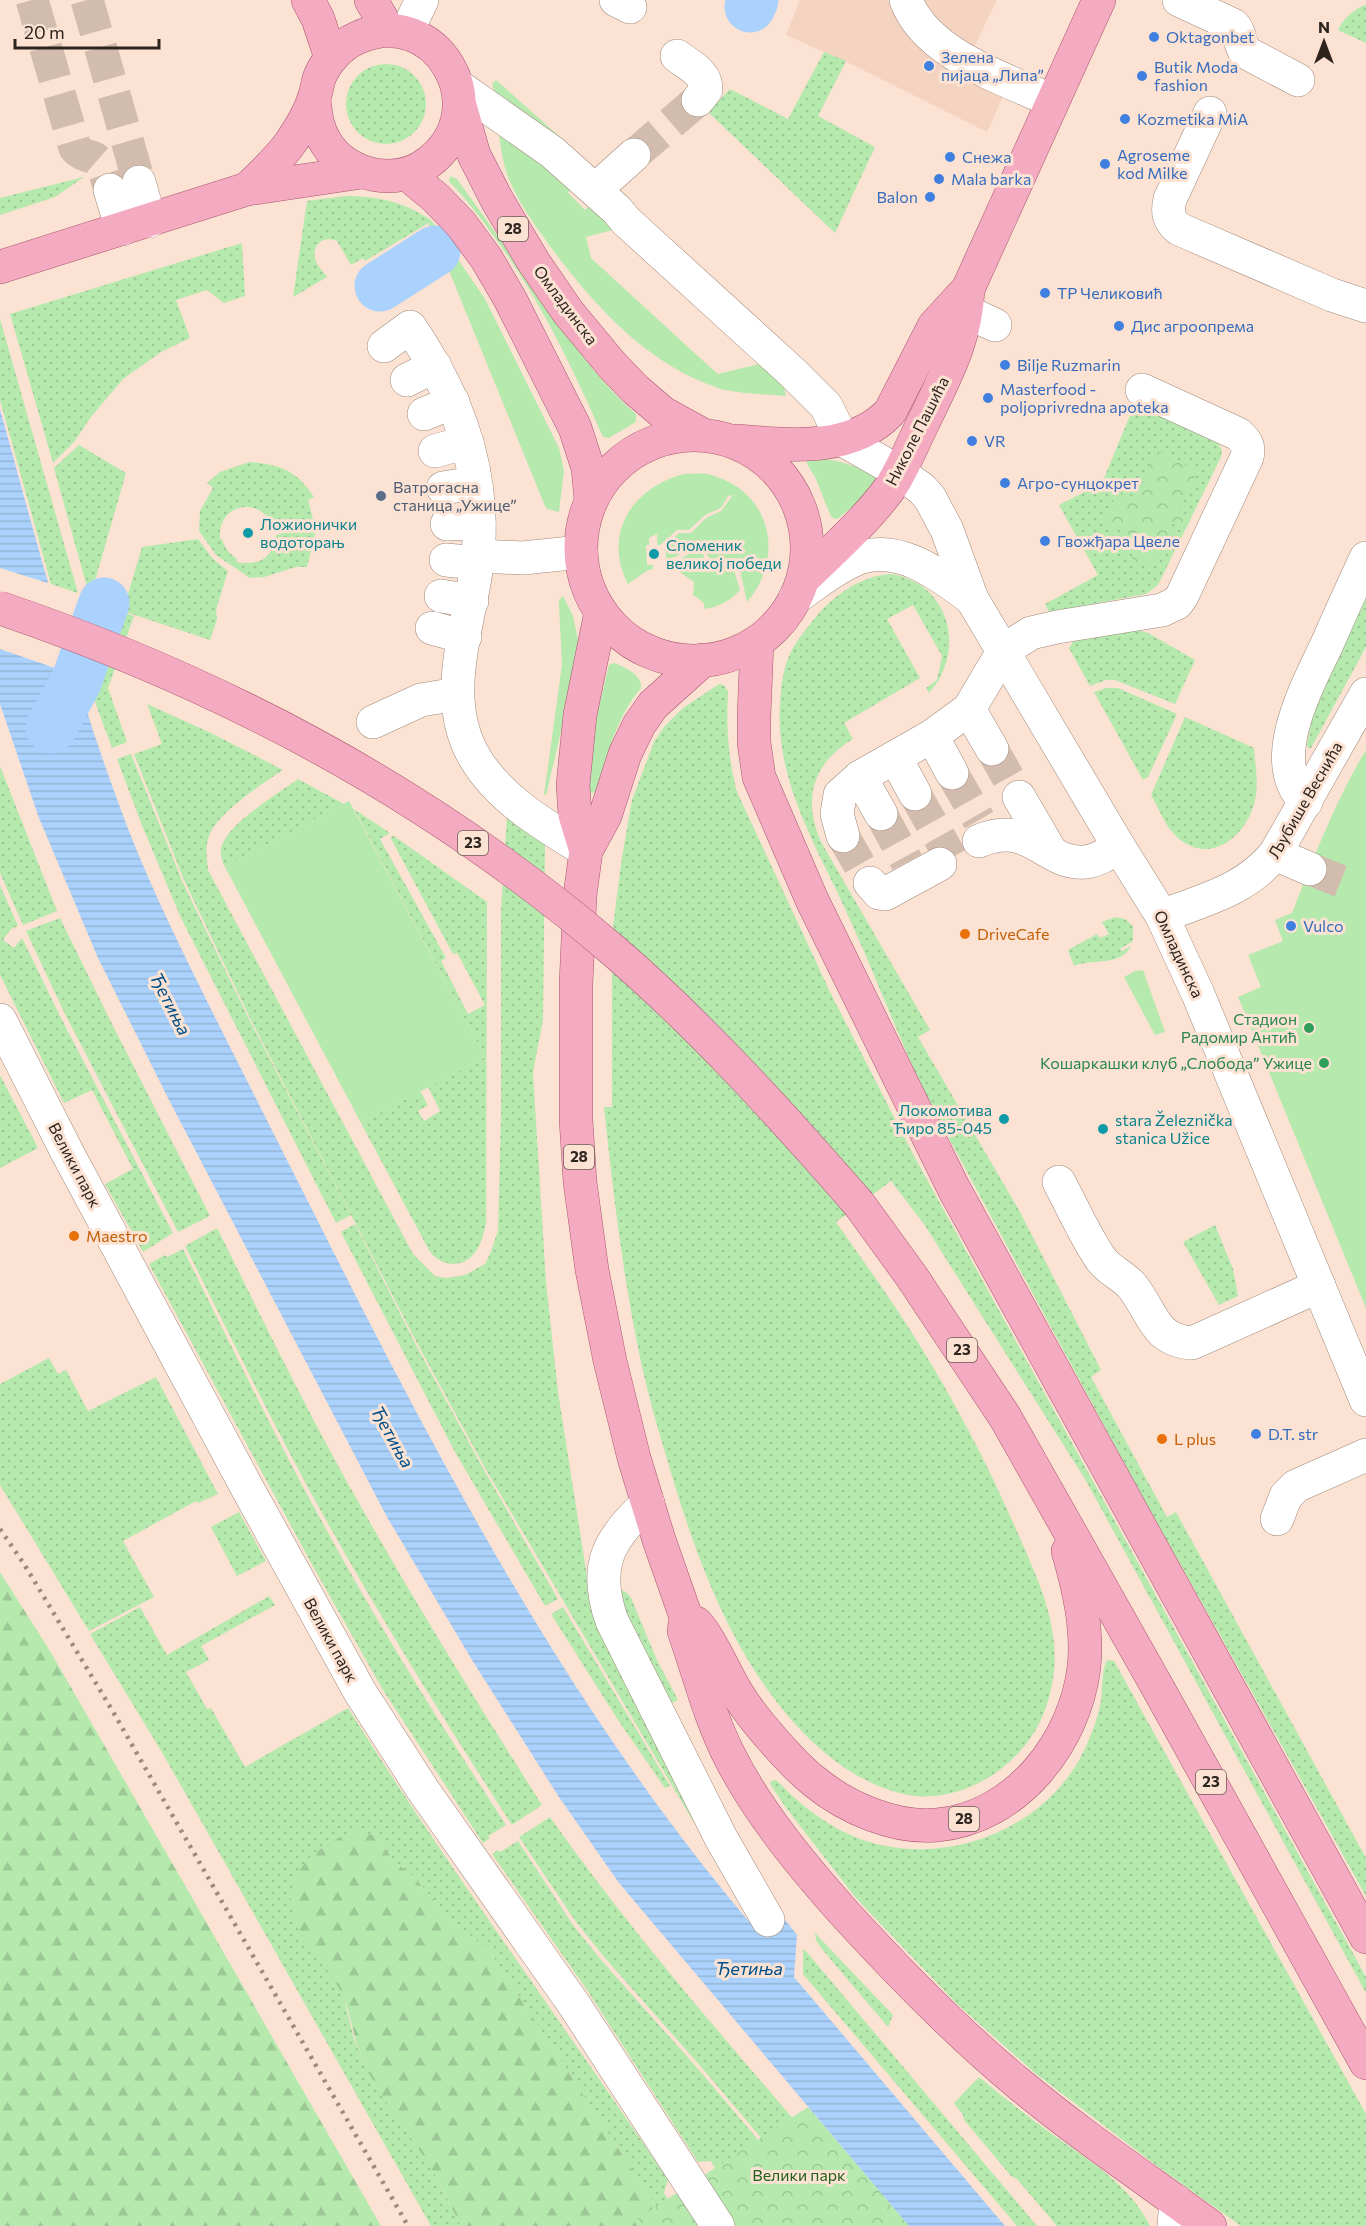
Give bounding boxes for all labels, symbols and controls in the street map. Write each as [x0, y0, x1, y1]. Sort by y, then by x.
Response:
scale bar [15, 12, 159, 50]
north arrow [1294, 12, 1354, 72]
text: N [1318, 17, 1330, 36]
text: 20 m [24, 21, 65, 43]
place label: Oktagonbet [1166, 27, 1255, 46]
marker: Oktagonbet [1147, 30, 1161, 44]
place label: Зелена пијаца „Липа” [941, 47, 1044, 84]
place label: Butik Moda fashion [1154, 57, 1238, 94]
marker: Зелена пијаца „Липа” [922, 59, 936, 73]
marker: Butik Moda fashion [1135, 69, 1149, 83]
place label: Kozmetika MiA [1137, 109, 1248, 128]
marker: Kozmetika MiA [1118, 112, 1132, 126]
place label: Agroseme kod Milke [1117, 145, 1190, 182]
place label: Снежа [962, 147, 1012, 166]
marker: Снежа [943, 150, 957, 164]
marker: Agroseme kod Milke [1098, 157, 1112, 171]
place label: Mala barka [951, 169, 1031, 188]
marker: Mala barka [932, 172, 946, 186]
place label: Balon [877, 187, 918, 206]
marker: Balon [923, 190, 937, 204]
road number: 28 [498, 217, 528, 241]
street label: Омладинска [530, 261, 602, 348]
place label: ТР Челиковић [1057, 283, 1163, 302]
marker: ТР Челиковић [1038, 286, 1052, 300]
place label: Дис агроопрема [1131, 316, 1254, 335]
marker: Дис агроопрема [1112, 319, 1126, 333]
place label: Bilje Ruzmarin [1017, 355, 1121, 374]
marker: Bilje Ruzmarin [998, 358, 1012, 372]
street label: Николе Пашића [881, 373, 952, 488]
place label: Masterfood - poljoprivredna apoteka [1000, 379, 1169, 416]
marker: Masterfood - poljoprivredna apoteka [981, 391, 995, 405]
place label: VR [984, 431, 1006, 450]
marker: VR [965, 434, 979, 448]
place label: Агро-сунцокрет [1017, 473, 1139, 492]
marker: Агро-сунцокрет [998, 476, 1012, 490]
place label: Ватрогасна станица „Ужице” [393, 477, 517, 514]
marker: Ватрогасна станица „Ужице” [374, 489, 388, 503]
place label: Ложионички водоторањ [260, 514, 357, 551]
marker: Ложионички водоторањ [241, 526, 255, 540]
place label: Гвожђара Цвеле [1057, 531, 1180, 550]
marker: Гвожђара Цвеле [1038, 534, 1052, 548]
place label: Споменик великој победи [666, 535, 782, 572]
marker: Споменик великој победи [647, 547, 661, 561]
street label: Љубише Веснића [1263, 738, 1346, 862]
road number: 23 [458, 831, 488, 855]
street label: Омладинска [1151, 907, 1208, 1001]
place label: Vulco [1303, 916, 1344, 935]
marker: Vulco [1284, 919, 1298, 933]
place label: DriveCafe [977, 924, 1049, 943]
marker: DriveCafe [958, 927, 972, 941]
water label: Ђетиња [146, 968, 196, 1039]
place label: Стадион Радомир Антић [1181, 1009, 1297, 1046]
marker: Стадион Радомир Антић [1302, 1021, 1316, 1035]
place label: Кошаркашки клуб „Слобода” Ужице [1040, 1053, 1312, 1072]
marker: Кошаркашки клуб „Слобода” Ужице [1317, 1056, 1331, 1070]
place label: Локомотива Ћиро 85-045 [892, 1100, 992, 1137]
place label: stara Železnička stanica Užice [1115, 1110, 1233, 1147]
marker: Локомотива Ћиро 85-045 [997, 1112, 1011, 1126]
street label: Велики парк [45, 1119, 106, 1211]
marker: stara Železnička stanica Užice [1096, 1122, 1110, 1136]
road number: 28 [564, 1145, 594, 1169]
place label: Maestro [86, 1226, 147, 1245]
marker: Maestro [67, 1229, 81, 1243]
road number: 23 [947, 1338, 977, 1362]
water label: Ђетиња [367, 1402, 419, 1471]
place label: D.T. str [1268, 1424, 1319, 1443]
marker: D.T. str [1249, 1427, 1263, 1441]
place label: L plus [1174, 1429, 1216, 1448]
marker: L plus [1155, 1432, 1169, 1446]
street label: Велики парк [301, 1594, 363, 1686]
road number: 23 [1196, 1770, 1226, 1794]
road number: 28 [949, 1807, 979, 1831]
water label: Ђетиња [715, 1957, 783, 1979]
park label: Велики парк [752, 2165, 846, 2184]

